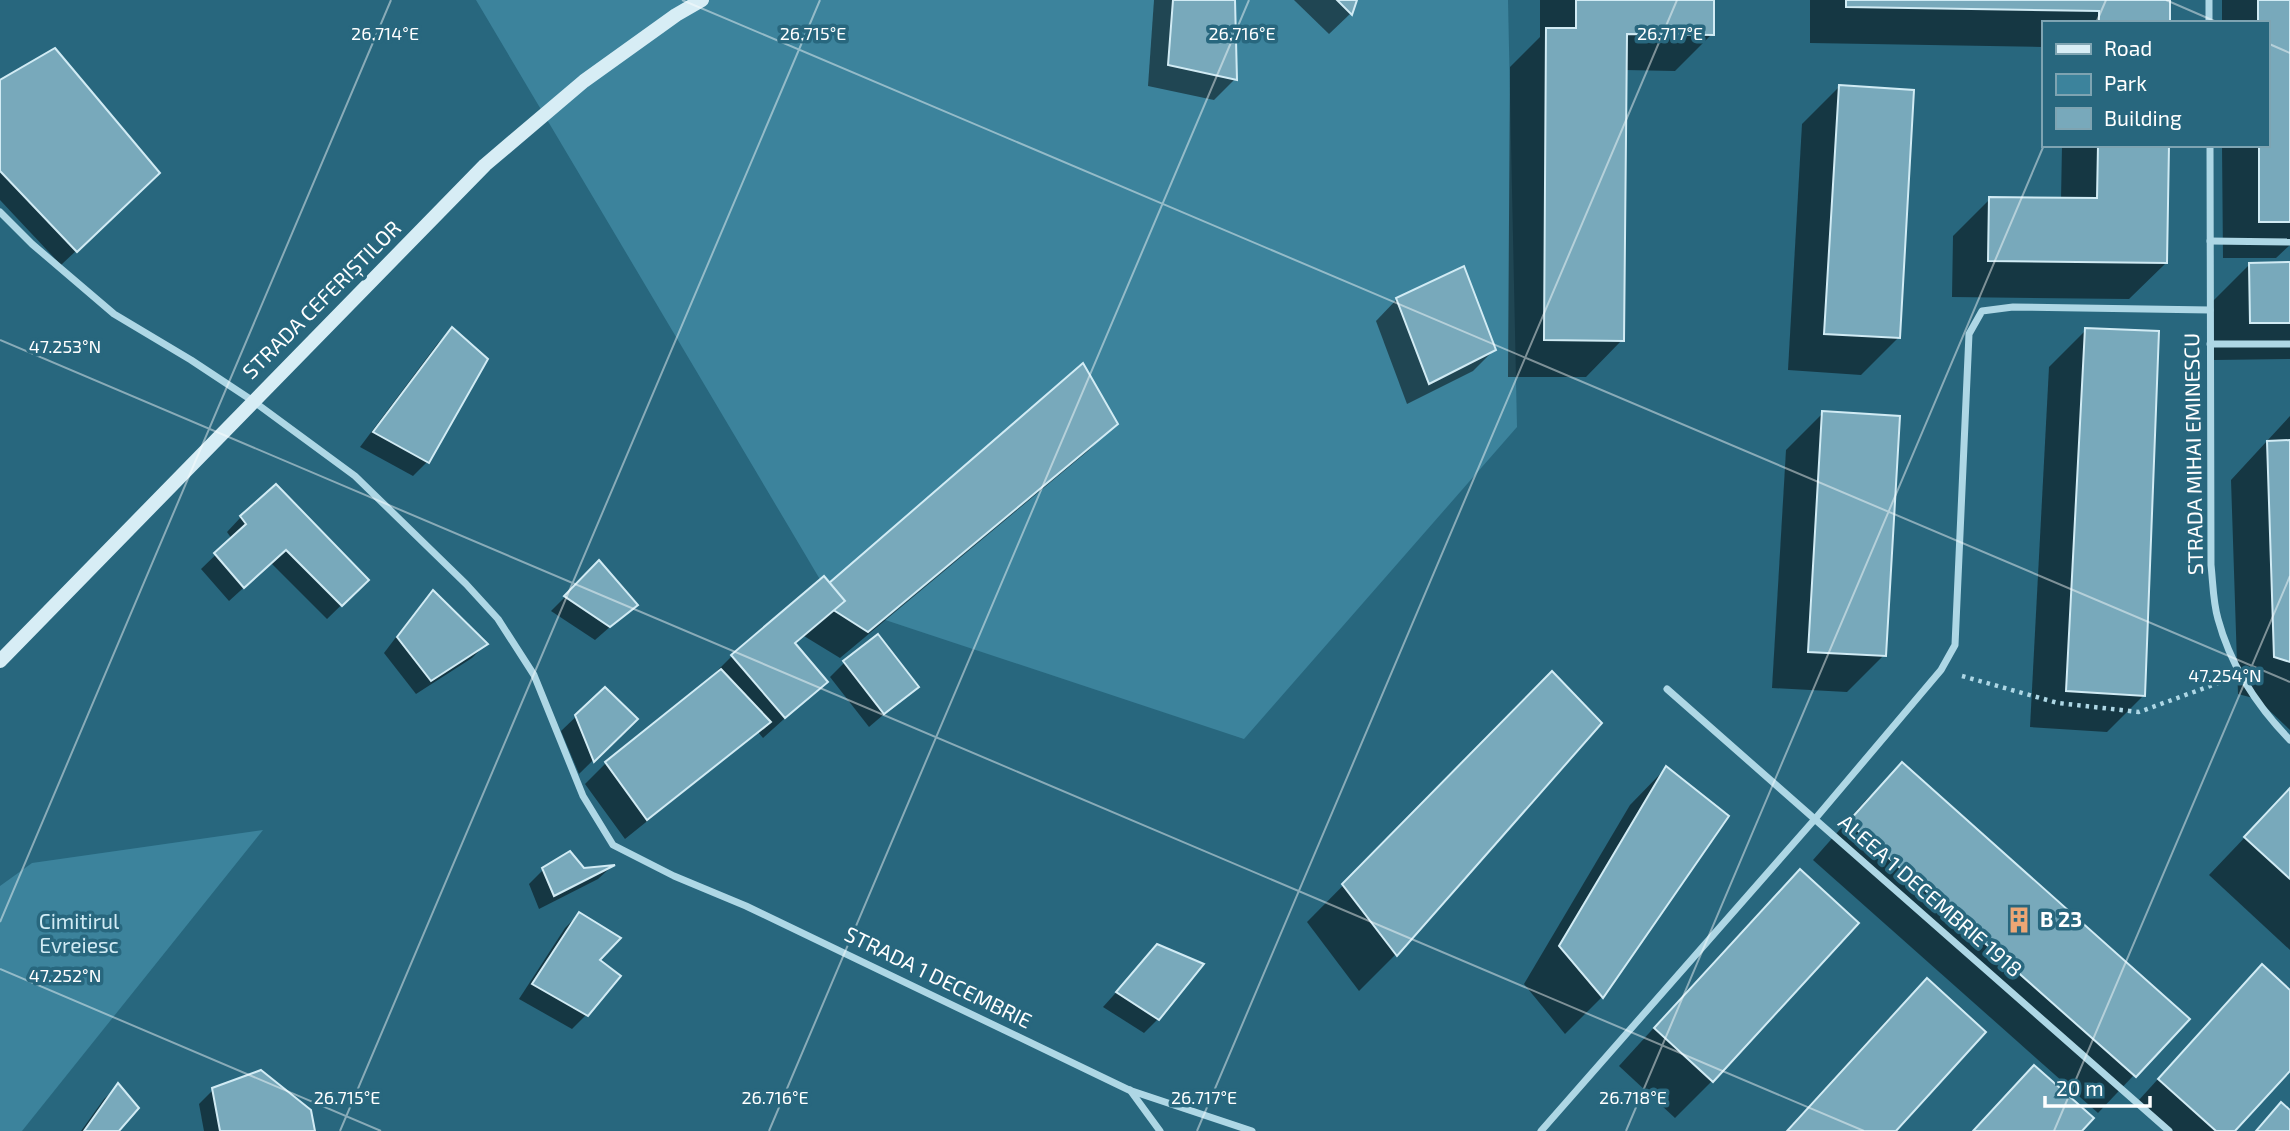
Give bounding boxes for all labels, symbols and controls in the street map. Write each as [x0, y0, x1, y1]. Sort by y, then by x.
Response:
legend [2042, 21, 2269, 147]
text: 26.714°E [351, 22, 419, 44]
text: 26.715°E [780, 22, 846, 44]
text: 26.716°E [1208, 22, 1276, 44]
text: 26.717°E [1637, 22, 1703, 44]
text: Road [2104, 35, 2152, 60]
text: Park [2104, 70, 2147, 95]
text: Building [2104, 105, 2182, 130]
street label: STRADA CEFERIȘTILOR [237, 215, 407, 385]
street label: STRADA MIHAI EMINESCU [2178, 333, 2207, 575]
text: 47.253°N [29, 335, 101, 357]
text: 47.254°N [2188, 664, 2262, 686]
street label: ALEEA 1 DECEMBRIE 1918 [1834, 808, 2028, 981]
building icon: B 23 [2004, 905, 2034, 935]
place label: B 23 [2040, 906, 2082, 931]
park label: Cimitirul Evreiesc [39, 908, 120, 957]
street label: STRADA 1 DECEMBRIE [841, 920, 1036, 1033]
text: 47.252°N [29, 964, 101, 986]
scale bar [2045, 1064, 2150, 1108]
text: 20 m [2056, 1075, 2104, 1100]
text: 26.715°E [314, 1086, 380, 1108]
text: 26.716°E [741, 1086, 809, 1108]
text: 26.717°E [1171, 1086, 1237, 1108]
text: 26.718°E [1599, 1086, 1667, 1108]

